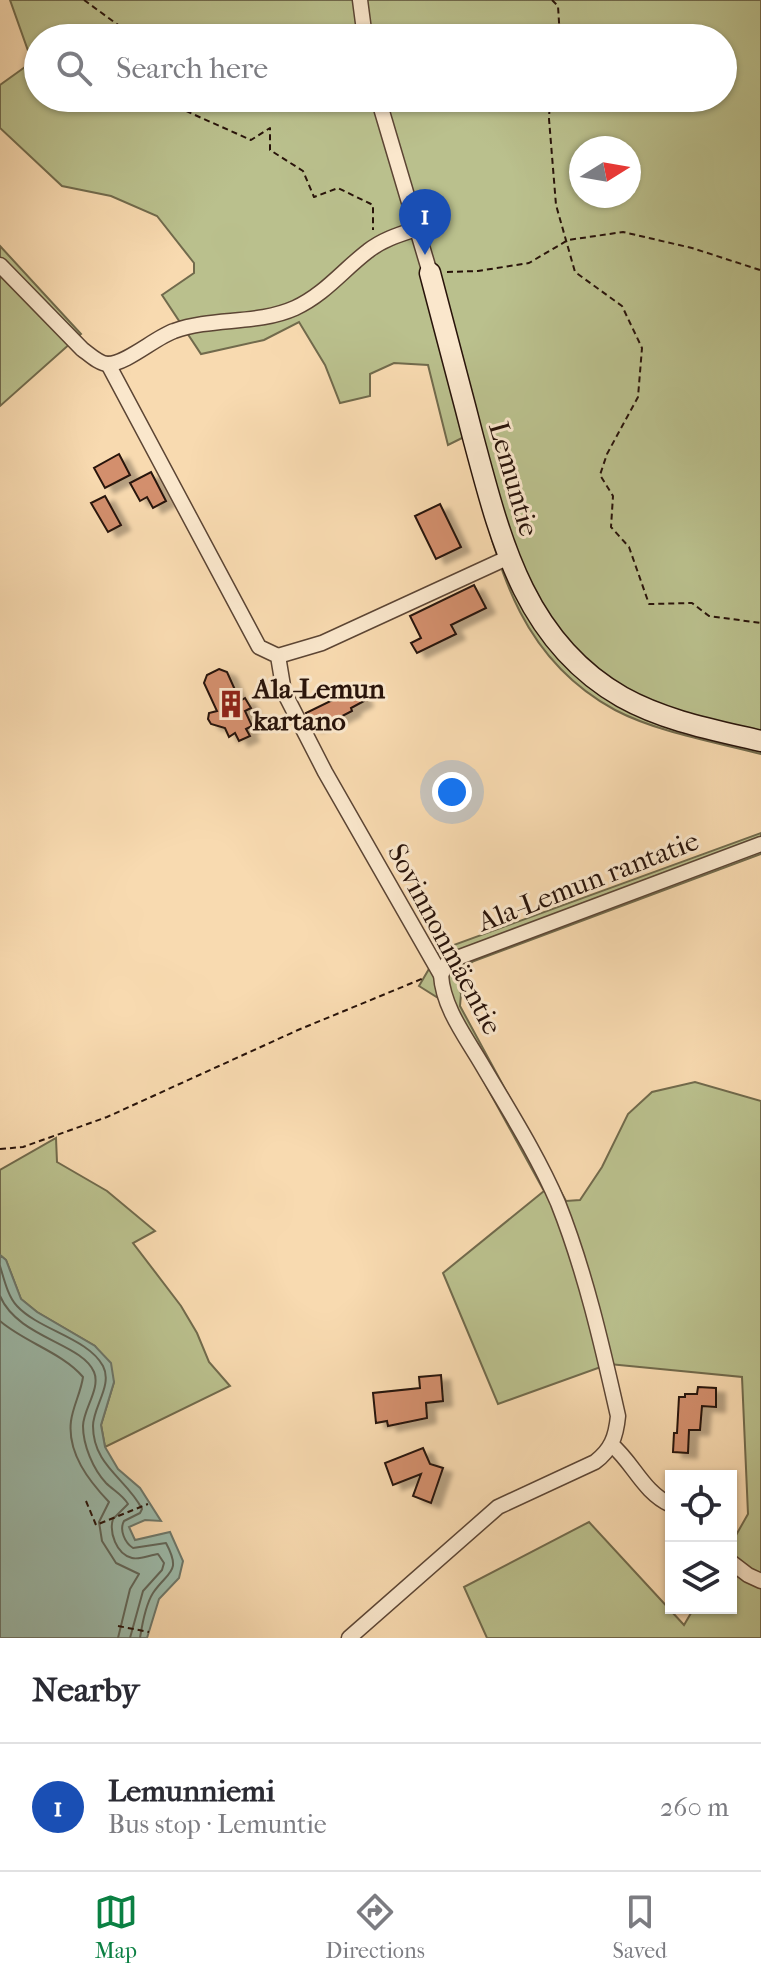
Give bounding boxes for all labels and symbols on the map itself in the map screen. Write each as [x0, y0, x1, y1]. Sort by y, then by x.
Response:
north arrow [569, 136, 641, 208]
pin: 1 [399, 189, 451, 255]
street label: Lemuntie [482, 418, 546, 540]
place label: Ala-Lemun kartano [251, 672, 386, 737]
building icon: Ala-Lemun kartano [216, 689, 246, 719]
your location [432, 772, 472, 812]
street label: Ala-Lemun rantatie [472, 824, 703, 939]
street label: Sovinnonmäentie [381, 838, 509, 1040]

